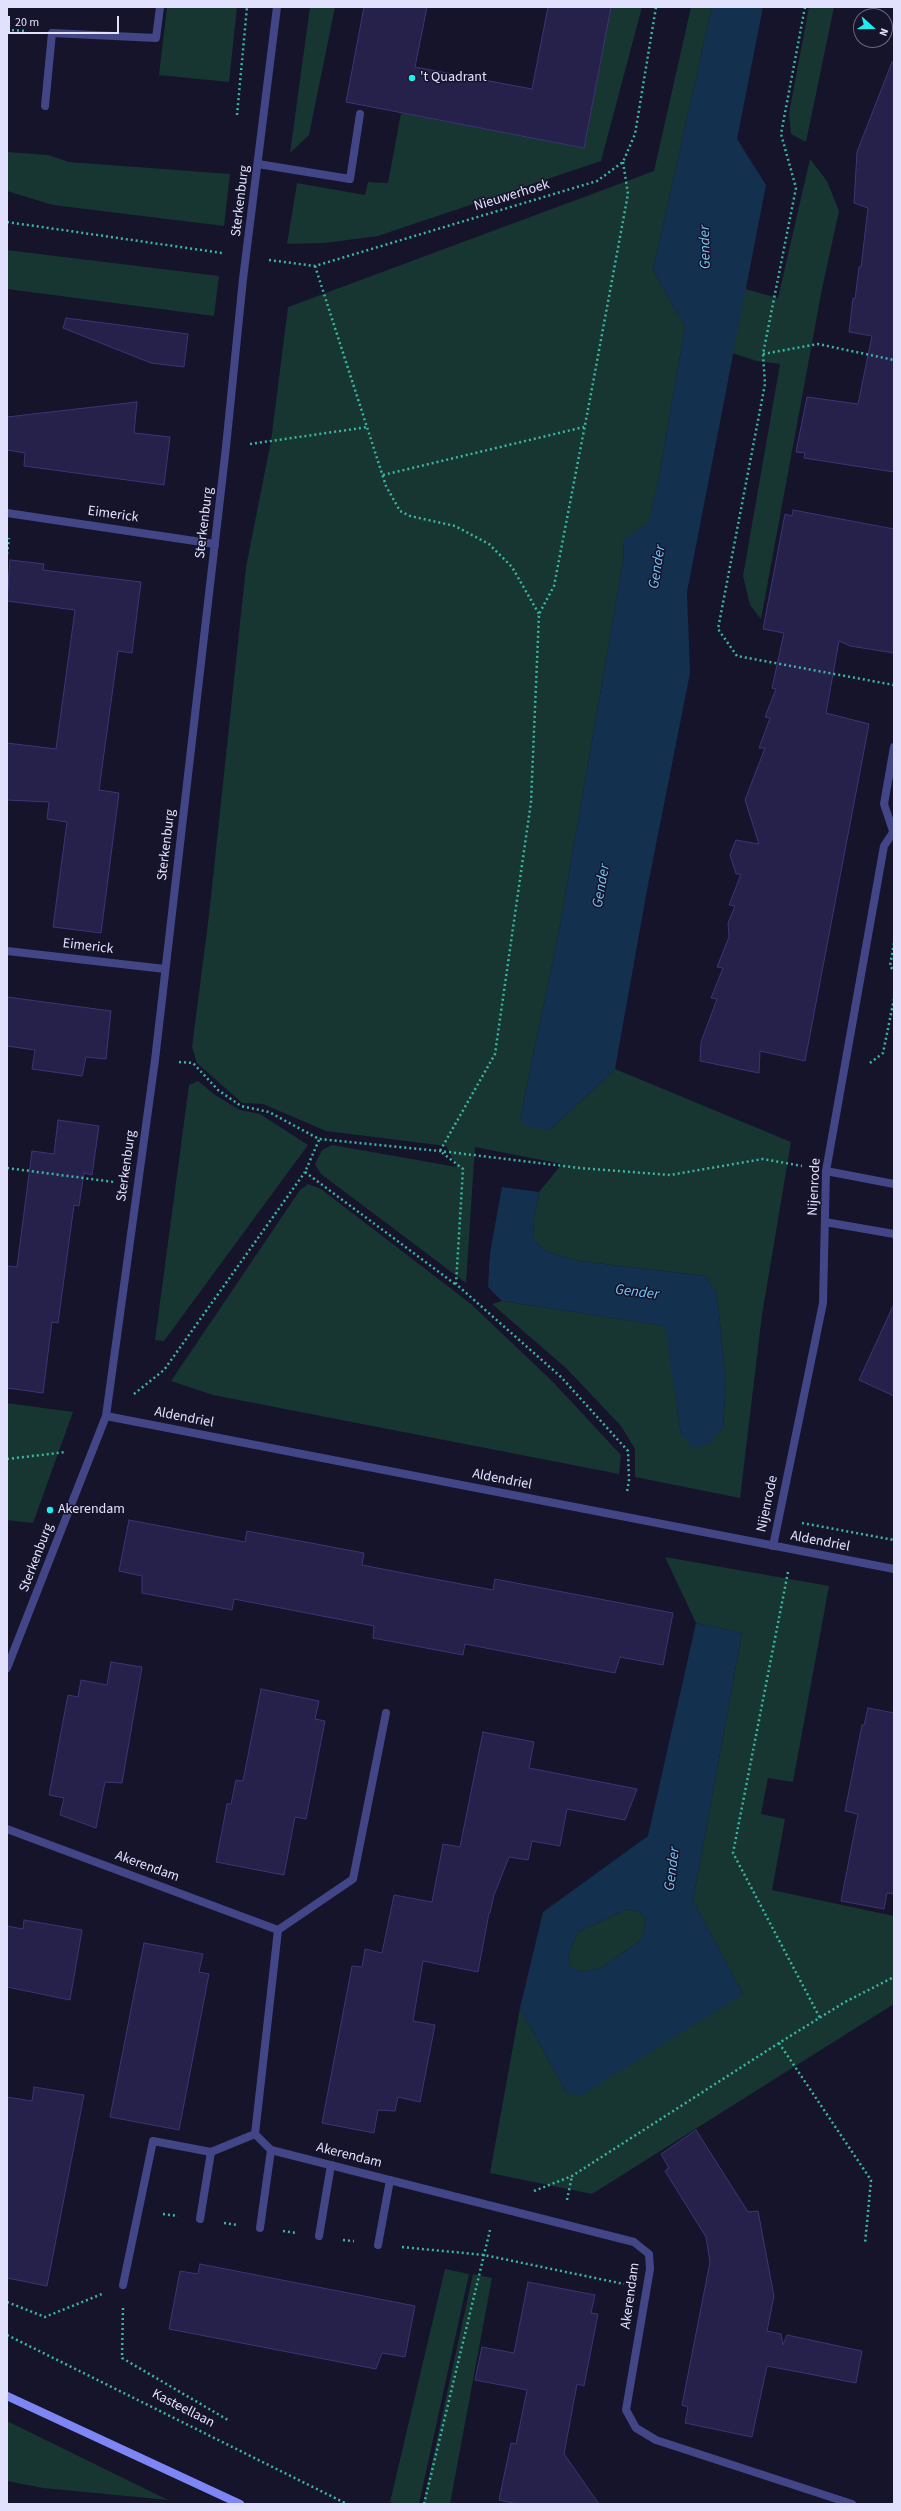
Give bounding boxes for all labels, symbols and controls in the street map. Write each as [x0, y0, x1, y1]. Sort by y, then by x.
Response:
scale bar [10, 8, 121, 34]
north arrow [853, 8, 893, 48]
text: 20 m [15, 14, 39, 31]
text: N [875, 26, 892, 38]
place label: 't Quadrant [420, 70, 487, 86]
marker: 't Quadrant [407, 73, 417, 83]
street label: Sterkenburg [228, 164, 254, 238]
street label: Nieuwerhoek [472, 177, 552, 215]
water label: Gender [697, 225, 715, 269]
street label: Sterkenburg [192, 486, 218, 560]
street label: Eimerick [87, 503, 139, 527]
water label: Gender [646, 544, 670, 590]
street label: Sterkenburg [154, 808, 180, 882]
water label: Gender [589, 863, 615, 909]
street label: Eimerick [62, 936, 114, 958]
street label: Sterkenburg [114, 1129, 140, 1203]
street label: Nijenrode [805, 1158, 825, 1216]
water label: Gender [614, 1281, 660, 1305]
street label: Aldendriel [153, 1404, 215, 1432]
street label: Aldendriel [471, 1466, 533, 1494]
street label: Nijenrode [754, 1474, 782, 1534]
place label: Akerendam [58, 1502, 125, 1518]
marker: Akerendam [45, 1505, 55, 1515]
street label: Sterkenburg [16, 1521, 58, 1595]
street label: Aldendriel [789, 1528, 851, 1556]
water label: Gender [661, 1846, 685, 1892]
street label: Akerendam [113, 1848, 181, 1886]
street label: Akerendam [314, 2140, 384, 2172]
street label: Akerendam [618, 2262, 644, 2330]
street label: Kasteellaan [149, 2386, 217, 2432]

